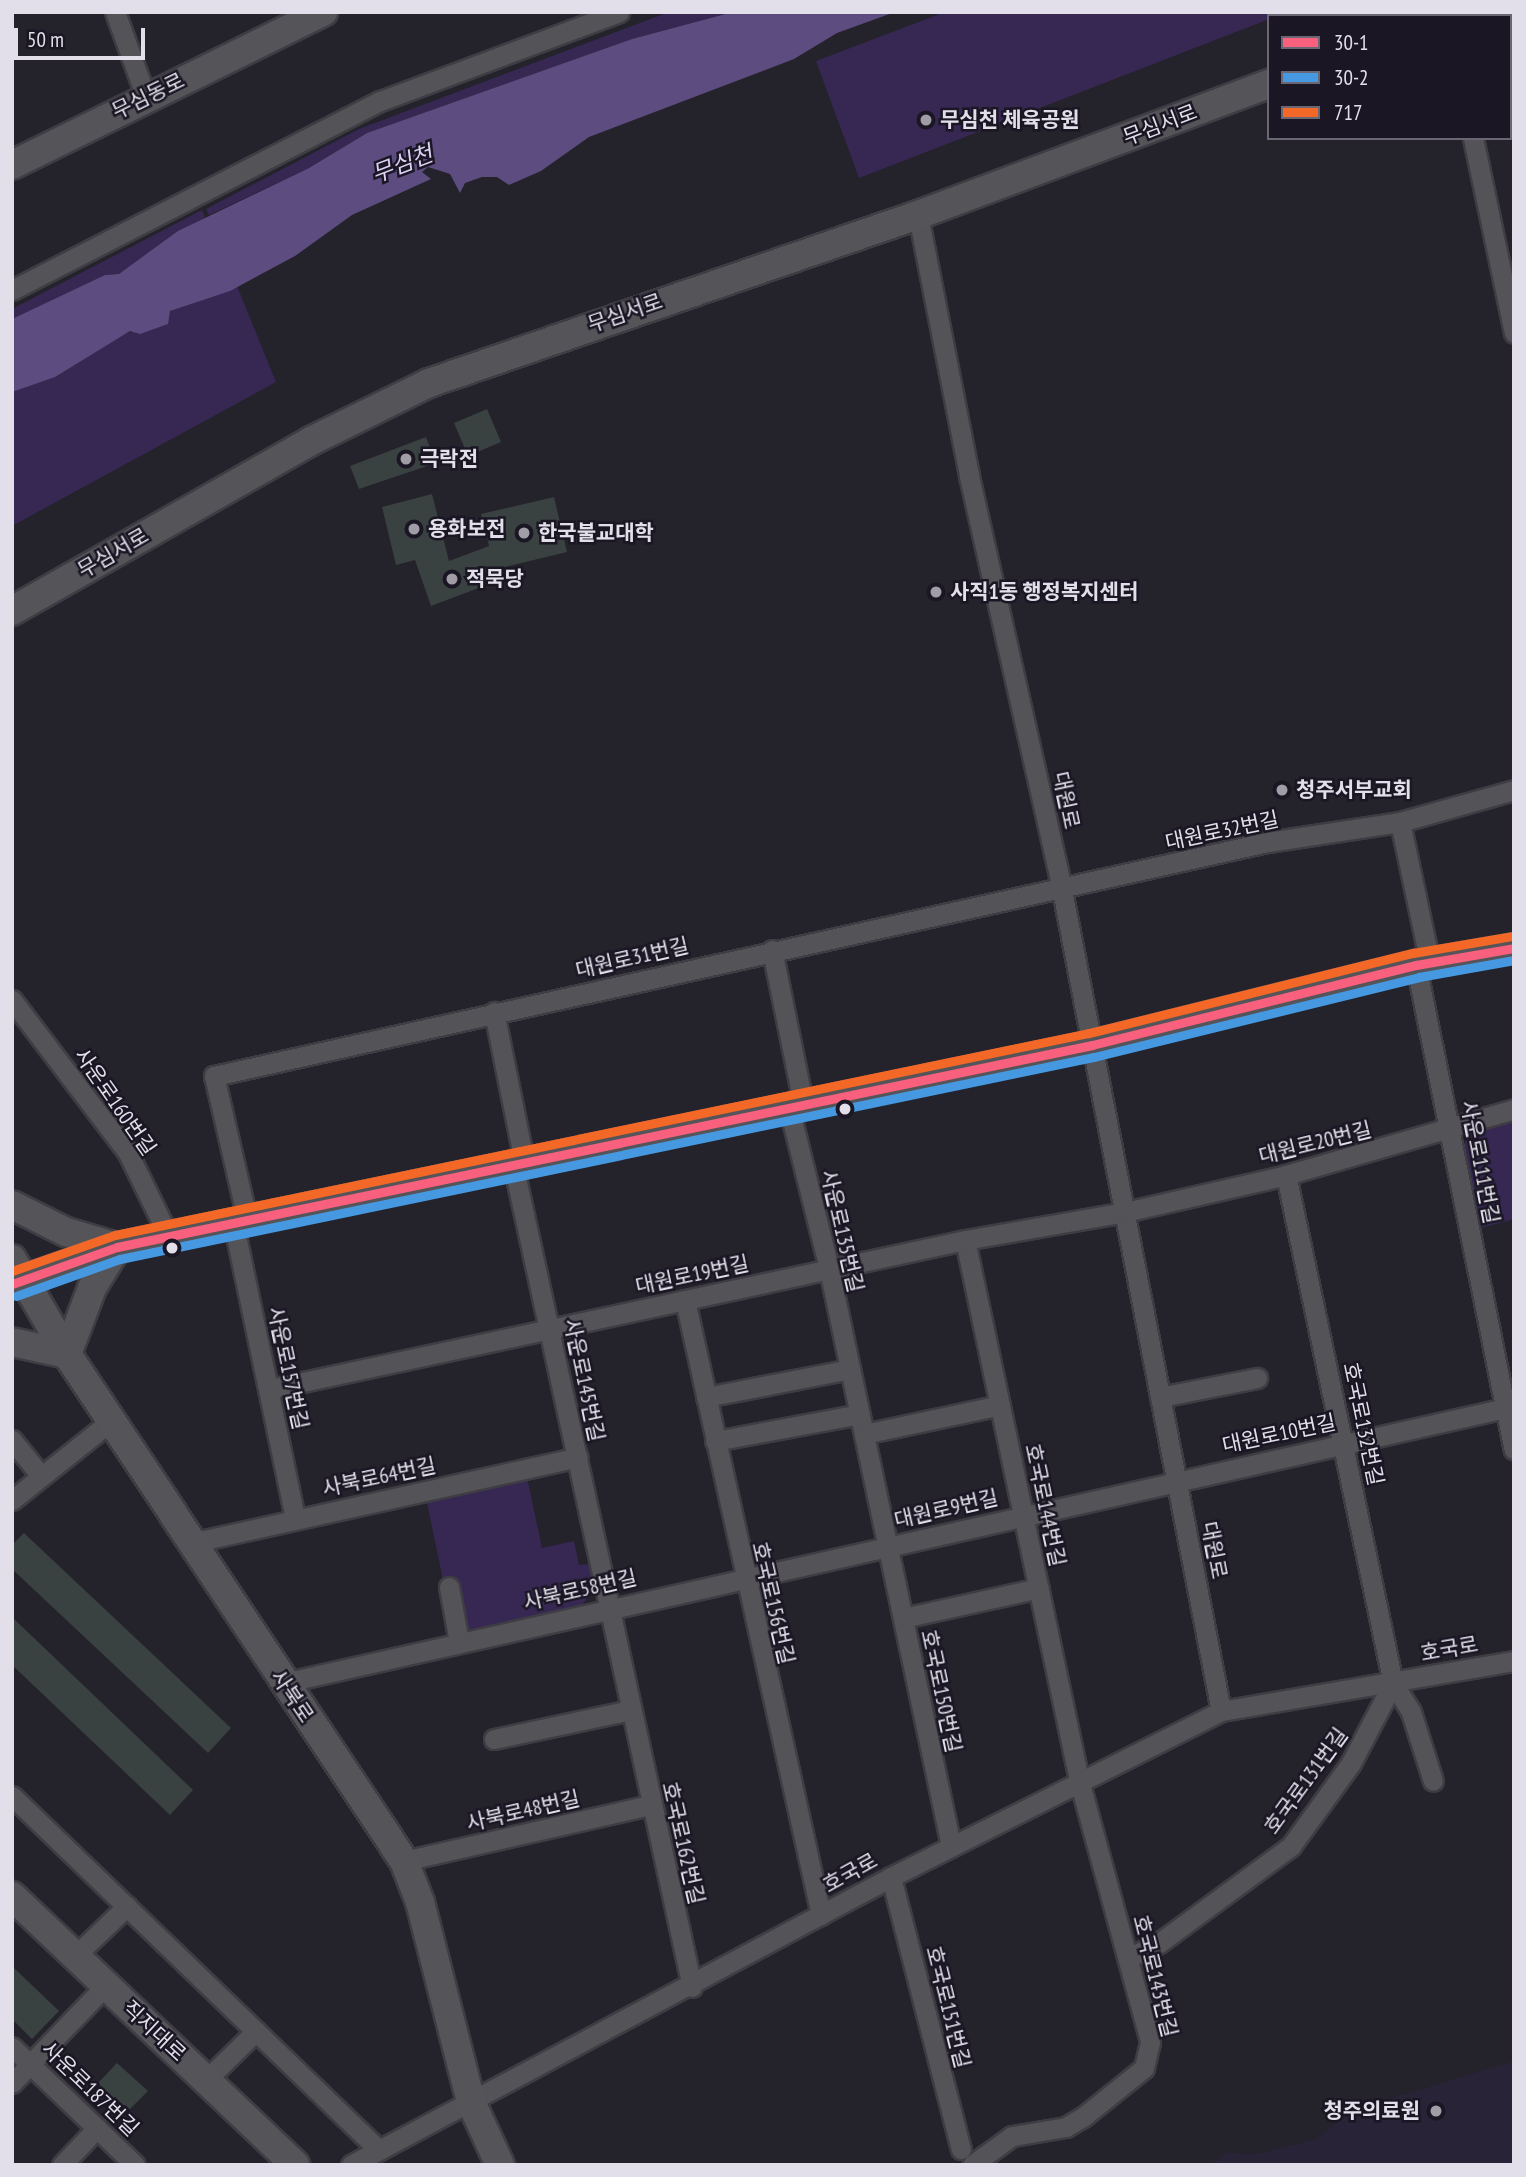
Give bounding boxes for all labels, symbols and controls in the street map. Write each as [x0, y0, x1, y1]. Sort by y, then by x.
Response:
scale bar [18, 14, 149, 58]
legend [1267, 14, 1512, 140]
text: 50 m [27, 26, 64, 53]
text: 30-1 [1334, 29, 1368, 56]
text: 30-2 [1334, 64, 1368, 91]
street label: 무심동로 [108, 68, 188, 124]
street label: 무심서로 [1119, 99, 1201, 151]
text: 717 [1334, 99, 1362, 126]
place label: 무심천 체육공원 [940, 107, 1080, 133]
marker: 무심천 체육공원 [918, 112, 934, 128]
water label: 무심천 [367, 140, 437, 188]
street label: 무심서로 [584, 289, 666, 337]
place label: 극락전 [420, 446, 478, 472]
marker: 극락전 [398, 451, 414, 467]
place label: 용화보전 [428, 516, 505, 542]
place label: 한국불교대학 [538, 520, 654, 546]
marker: 용화보전 [406, 521, 422, 537]
street label: 무심서로 [73, 523, 153, 583]
marker: 한국불교대학 [516, 525, 532, 541]
place label: 적묵당 [466, 566, 524, 592]
marker: 적묵당 [444, 571, 460, 587]
place label: 사직1동 행정복지센터 [950, 579, 1138, 605]
marker: 사직1동 행정복지센터 [928, 584, 944, 600]
street label: 대원로 [1048, 769, 1084, 831]
place label: 청주서부교회 [1296, 777, 1412, 803]
marker: 청주서부교회 [1274, 782, 1290, 798]
street label: 대원로32번길 [1163, 807, 1281, 855]
street label: 대원로31번길 [573, 933, 691, 983]
street label: 사운로160번길 [69, 1044, 161, 1160]
street label: 사운로111번길 [1456, 1098, 1504, 1226]
unlabelled marker [838, 1102, 852, 1116]
street label: 대원로20번길 [1256, 1117, 1374, 1169]
street label: 사운로135번길 [816, 1167, 868, 1295]
unlabelled marker [165, 1241, 179, 1255]
street label: 대원로19번길 [633, 1251, 751, 1299]
street label: 사운로157번길 [263, 1304, 313, 1432]
street label: 사운로145번길 [559, 1316, 609, 1444]
street label: 호국로132번길 [1338, 1360, 1388, 1488]
street label: 대원로10번길 [1220, 1410, 1338, 1458]
street label: 호국로144번길 [1020, 1441, 1070, 1569]
street label: 사북로64번길 [320, 1453, 438, 1501]
street label: 대원로9번길 [891, 1485, 1001, 1533]
street label: 대원로 [1196, 1519, 1232, 1581]
street label: 호국로156번길 [747, 1539, 799, 1667]
street label: 사북로58번길 [521, 1565, 639, 1615]
street label: 호국로150번길 [916, 1627, 966, 1755]
street label: 호국로 [1418, 1632, 1480, 1666]
street label: 사북로 [265, 1665, 319, 1727]
street label: 호국로131번길 [1259, 1723, 1353, 1839]
street label: 호국로162번길 [657, 1779, 709, 1907]
street label: 사북로48번길 [464, 1786, 582, 1836]
street label: 호국로 [819, 1848, 881, 1898]
street label: 호국로143번길 [1128, 1912, 1182, 2040]
street label: 호국로151번길 [921, 1943, 975, 2071]
street label: 직지대로 [117, 1995, 191, 2067]
street label: 사운로187번길 [36, 2037, 144, 2141]
place label: 청주의료원 [1323, 2098, 1420, 2124]
marker: 청주의료원 [1426, 2101, 1446, 2121]

